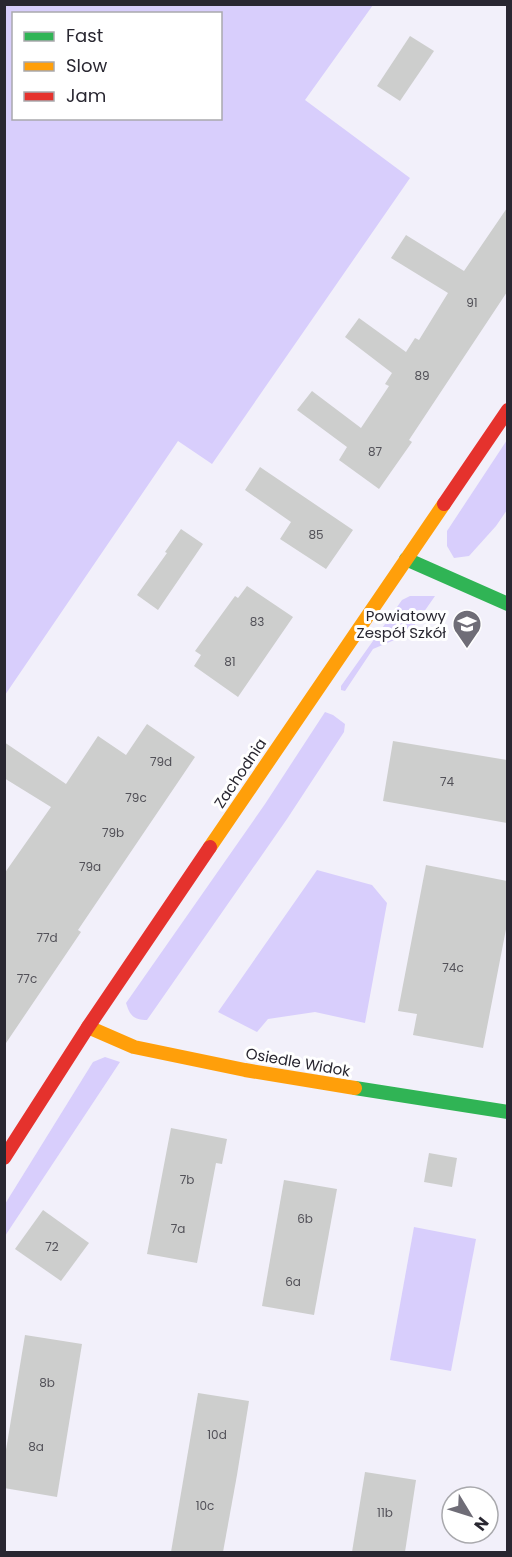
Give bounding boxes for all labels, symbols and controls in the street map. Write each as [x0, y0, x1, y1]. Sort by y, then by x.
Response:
legend [12, 12, 222, 120]
text: Fast [66, 23, 103, 48]
text: Slow [66, 53, 108, 78]
text: Jam [66, 83, 106, 108]
house number: 91 [466, 294, 478, 311]
house number: 89 [414, 367, 430, 384]
house number: 87 [368, 443, 383, 460]
house number: 85 [308, 526, 324, 543]
place label: Powiatowy Zespół Szkół [357, 605, 447, 643]
school or university icon: Powiatowy Zespół Szkół [451, 608, 483, 650]
house number: 83 [250, 613, 264, 630]
house number: 81 [224, 653, 236, 670]
street label: Zachodnia [209, 734, 271, 812]
house number: 79d [150, 753, 172, 770]
house number: 74 [440, 773, 454, 790]
house number: 79c [125, 789, 147, 806]
house number: 79b [102, 824, 124, 841]
house number: 79a [79, 858, 101, 875]
house number: 77d [36, 929, 58, 946]
house number: 74c [442, 959, 464, 976]
house number: 77c [17, 970, 37, 987]
street label: Osiedle Widok [244, 1042, 352, 1082]
house number: 7b [180, 1171, 194, 1188]
house number: 6b [297, 1210, 313, 1227]
house number: 7a [171, 1220, 185, 1237]
house number: 72 [45, 1238, 59, 1255]
house number: 6a [285, 1273, 301, 1290]
house number: 8b [39, 1374, 55, 1391]
house number: 10d [207, 1426, 227, 1443]
house number: 8a [28, 1438, 44, 1455]
north arrow [440, 1485, 500, 1545]
house number: 10c [196, 1497, 214, 1514]
house number: 11b [377, 1504, 393, 1521]
text: N [469, 1512, 494, 1536]

